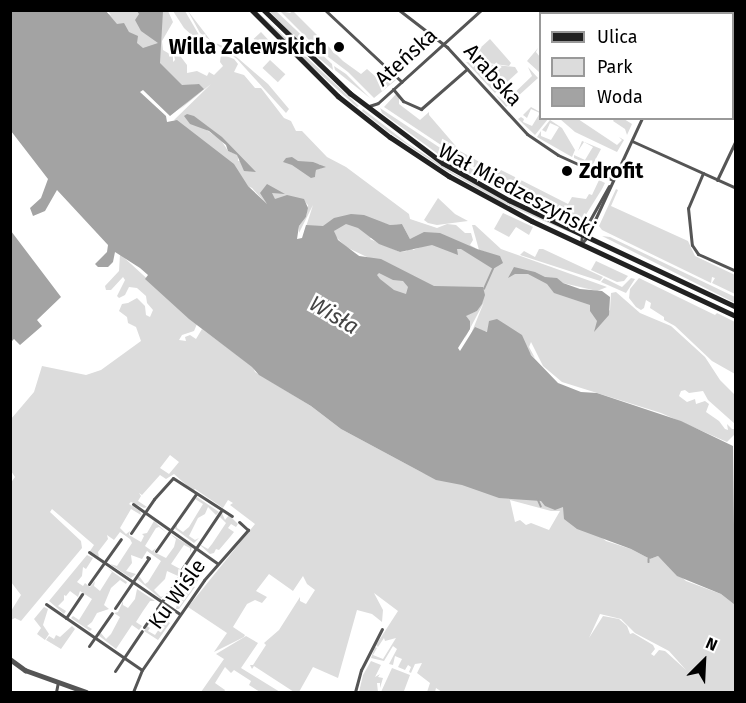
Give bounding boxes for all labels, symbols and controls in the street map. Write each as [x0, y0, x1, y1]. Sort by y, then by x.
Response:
legend [539, 12, 734, 120]
street label: Ateńska [370, 23, 442, 91]
text: Ulica [597, 26, 637, 48]
place label: Willa Zalewskich [169, 34, 327, 60]
street label: Arabska [459, 39, 527, 111]
marker: Willa Zalewskich [332, 40, 346, 54]
text: Park [597, 56, 632, 78]
text: Woda [597, 86, 643, 108]
street label: Wał Miedzeszyński [434, 138, 600, 242]
place label: Zdrofit [579, 158, 643, 184]
marker: Zdrofit [560, 164, 574, 178]
water label: Wisła [305, 290, 363, 340]
street label: Ku Wiśle [143, 554, 211, 634]
north arrow [674, 631, 734, 691]
text: N [703, 633, 720, 655]

